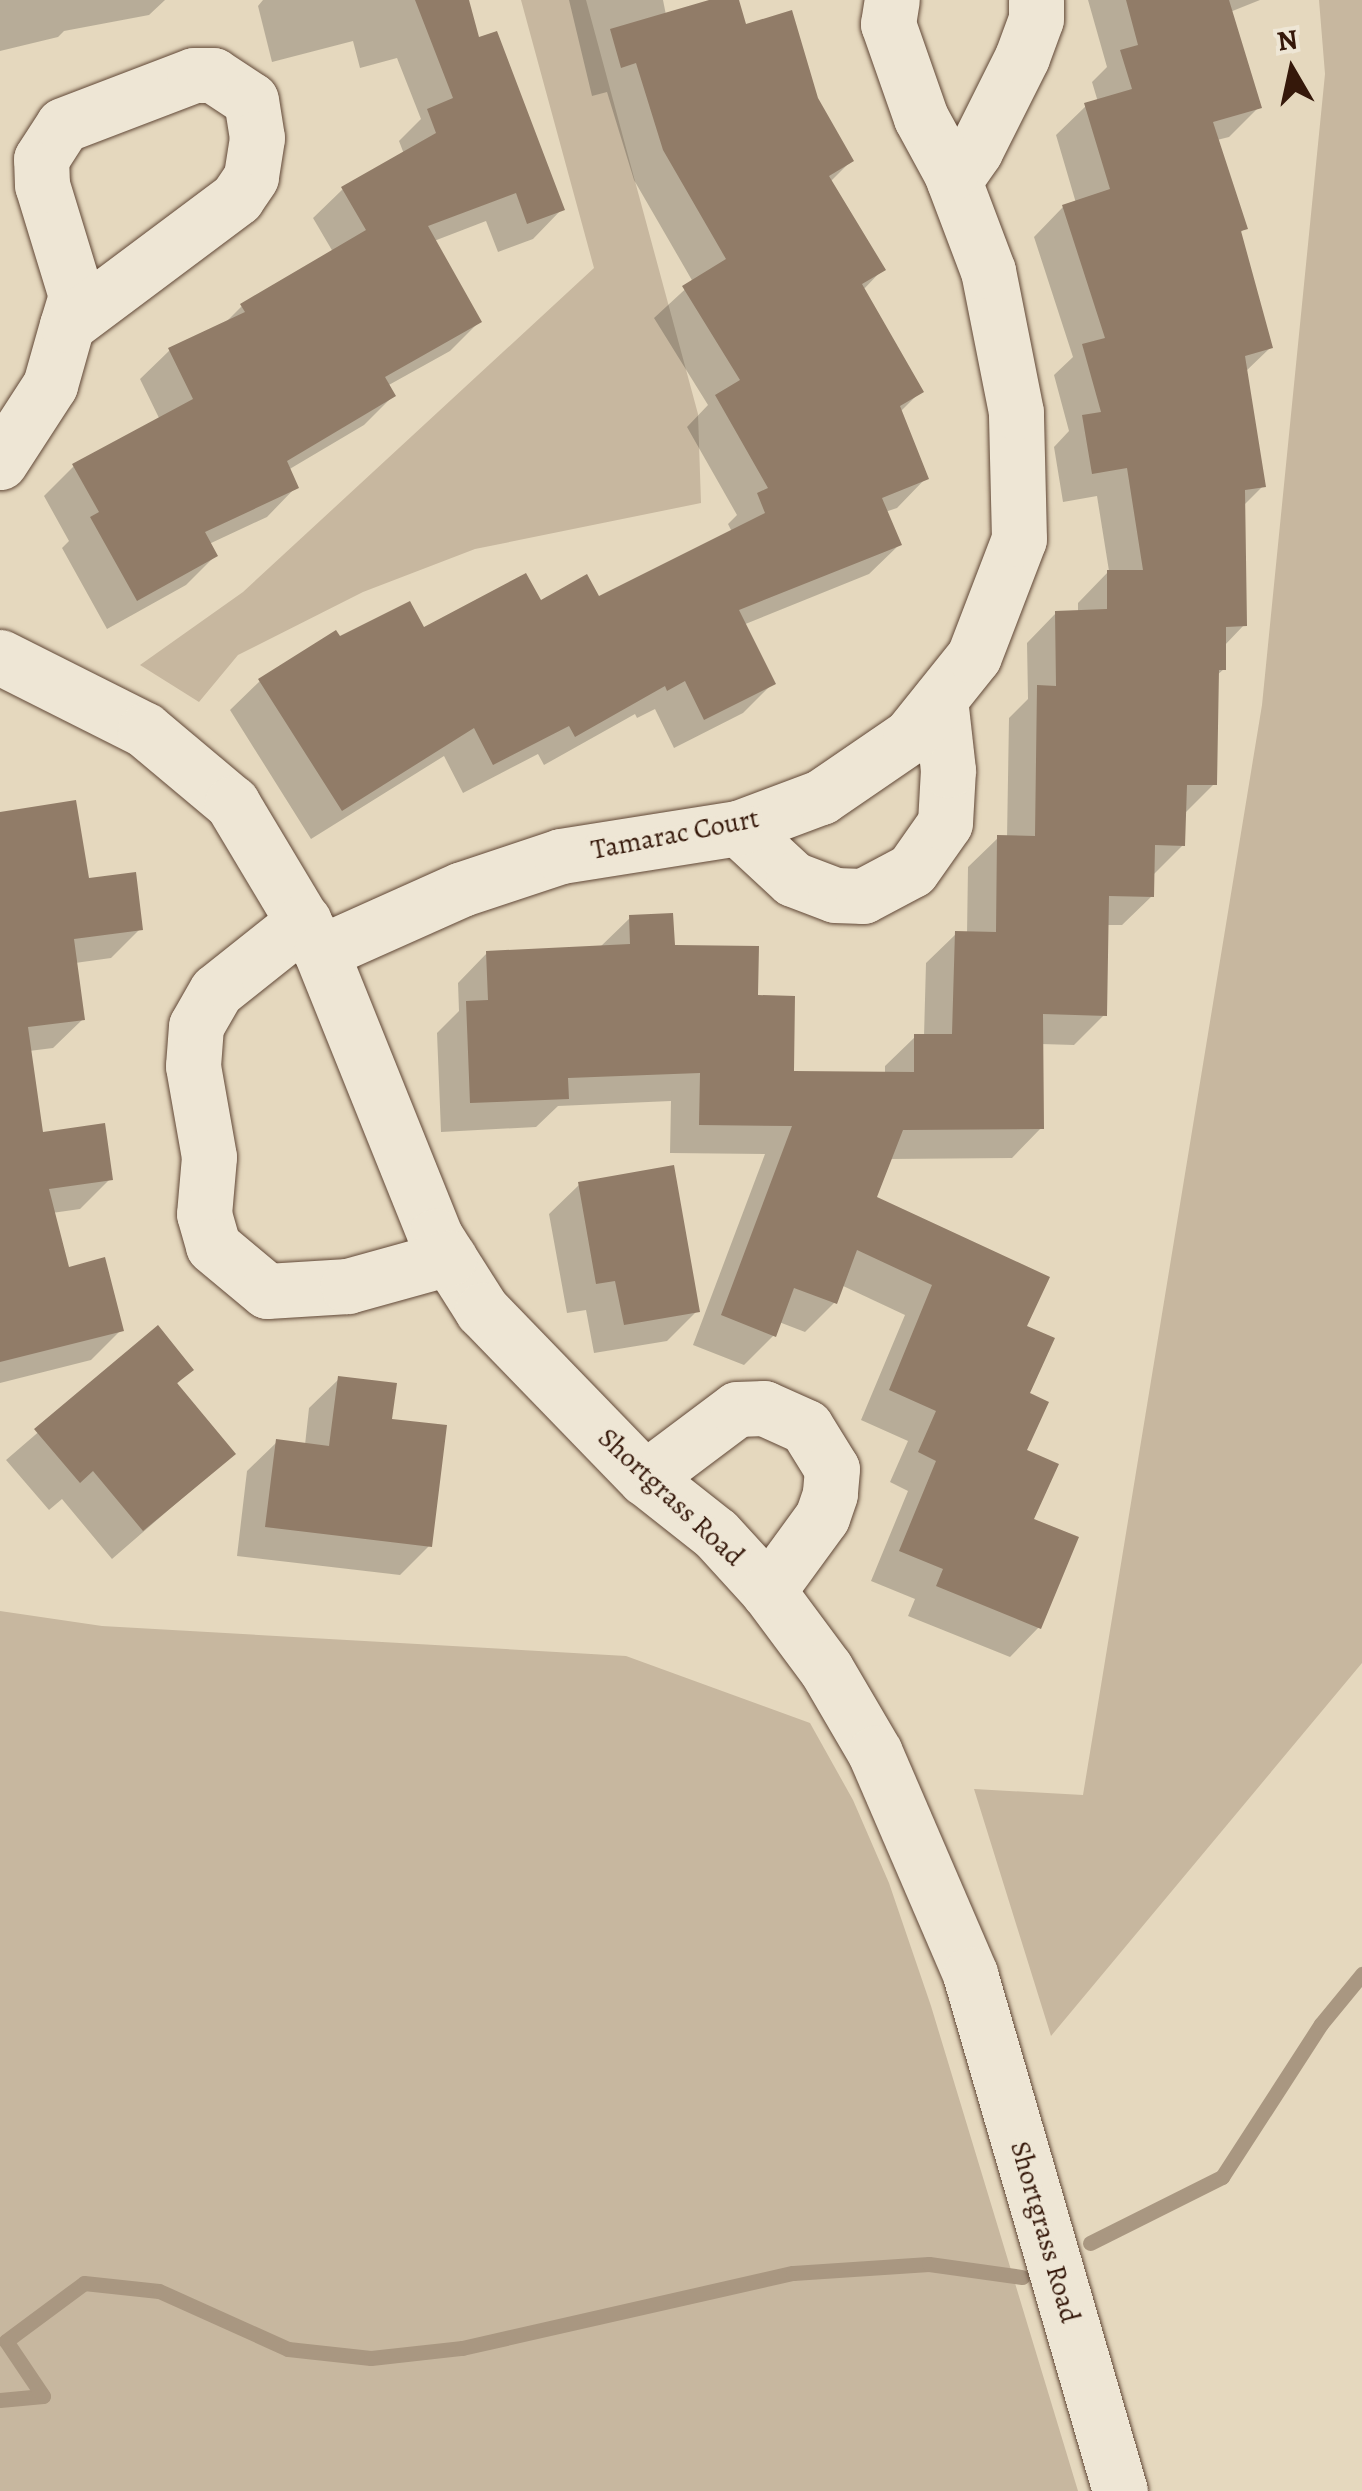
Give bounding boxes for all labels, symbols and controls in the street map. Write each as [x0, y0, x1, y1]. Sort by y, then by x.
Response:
north arrow [1242, 20, 1342, 120]
text: N [1274, 20, 1300, 61]
street label: Tamarac Court [588, 801, 762, 867]
street label: Shortgrass Road [591, 1421, 751, 1573]
street label: Shortgrass Road [1003, 2137, 1087, 2327]

